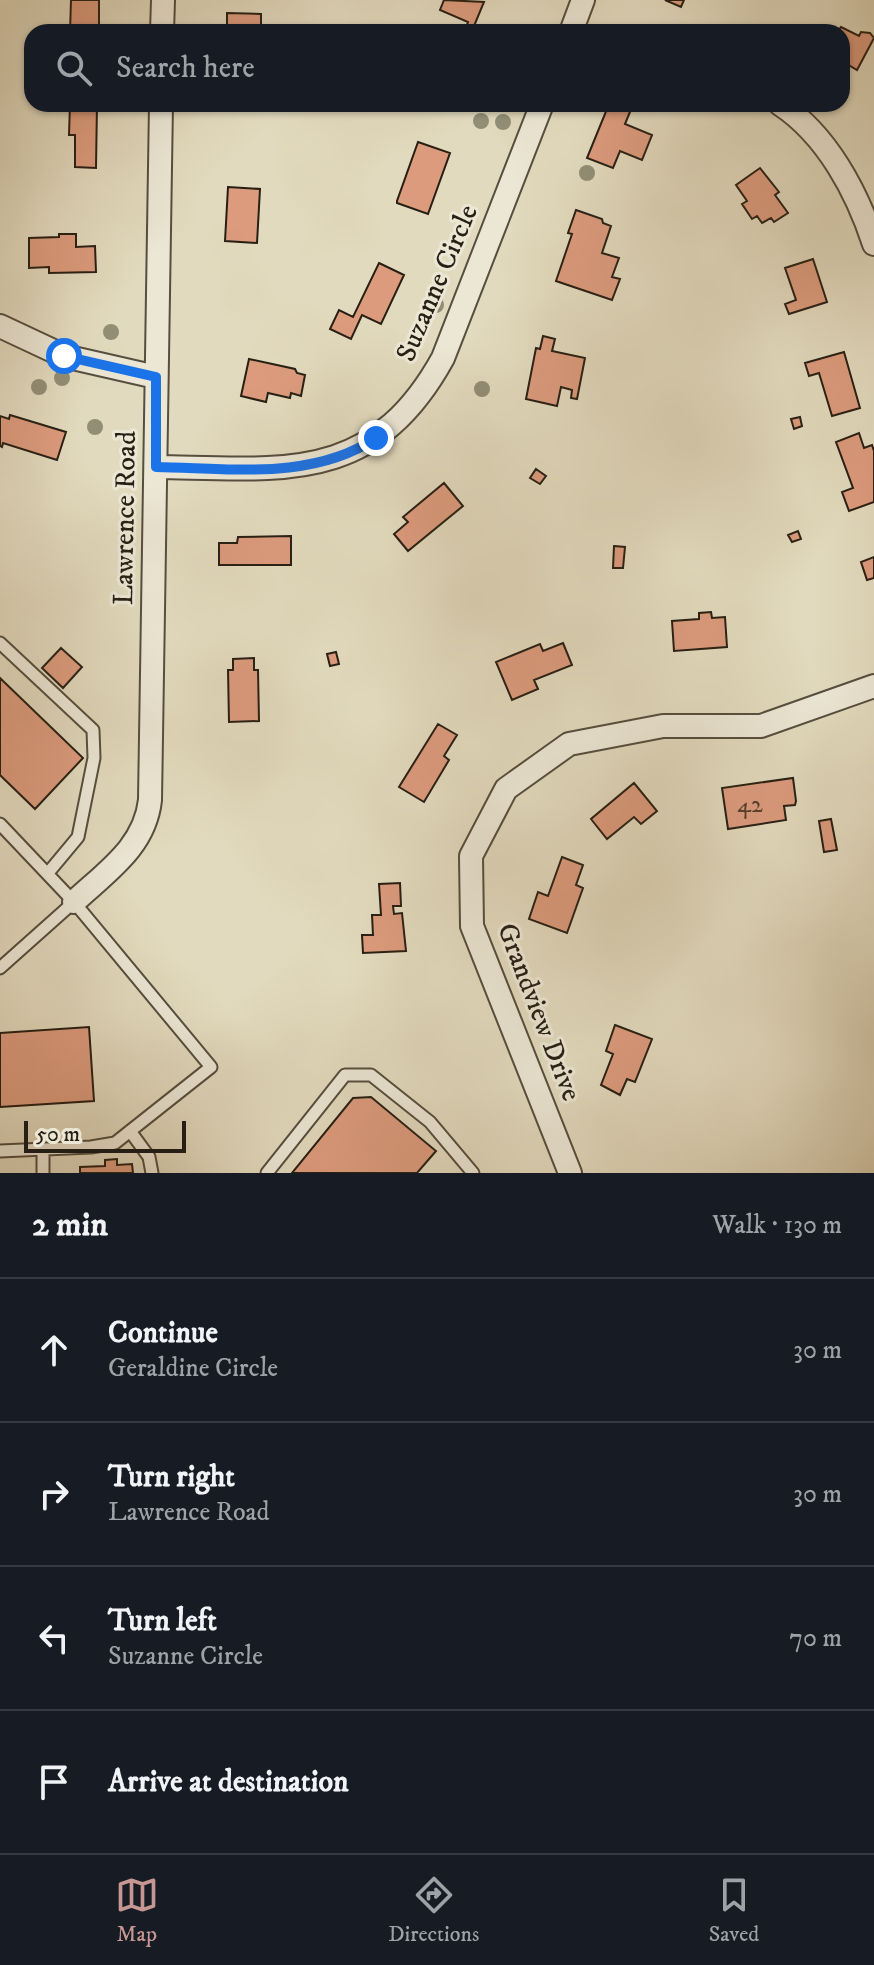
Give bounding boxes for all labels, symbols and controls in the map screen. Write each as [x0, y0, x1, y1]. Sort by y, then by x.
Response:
search box [24, 24, 850, 112]
icon: search [52, 46, 96, 90]
text: Search here [116, 50, 255, 87]
street label: Suzanne Circle [388, 199, 486, 367]
route start [46, 338, 82, 374]
route end [358, 420, 394, 456]
street label: Lawrence Road [106, 431, 144, 605]
house number: 42 [737, 790, 763, 820]
street label: Grandview Drive [489, 918, 589, 1106]
scale bar [24, 1117, 186, 1153]
text: 50 m [36, 1121, 80, 1148]
text: 2 min [32, 1204, 108, 1246]
text: Walk · 130 m [712, 1209, 842, 1242]
text: Continue [108, 1315, 218, 1352]
icon: ahead [32, 1328, 76, 1372]
text: 30 m [793, 1334, 842, 1367]
text: Geraldine Circle [108, 1352, 278, 1385]
text: Turn right [108, 1459, 235, 1496]
icon: right [32, 1472, 76, 1516]
text: 30 m [793, 1478, 842, 1511]
text: Lawrence Road [108, 1496, 270, 1529]
text: Turn left [108, 1603, 217, 1640]
icon: left [32, 1616, 76, 1660]
text: 70 m [789, 1622, 842, 1655]
text: Suzanne Circle [108, 1640, 263, 1673]
icon: arrive [32, 1760, 76, 1804]
text: Arrive at destination [108, 1764, 349, 1801]
tab: Map [115, 1873, 159, 1948]
tab: Directions [388, 1873, 479, 1948]
tab: Saved [709, 1873, 759, 1948]

